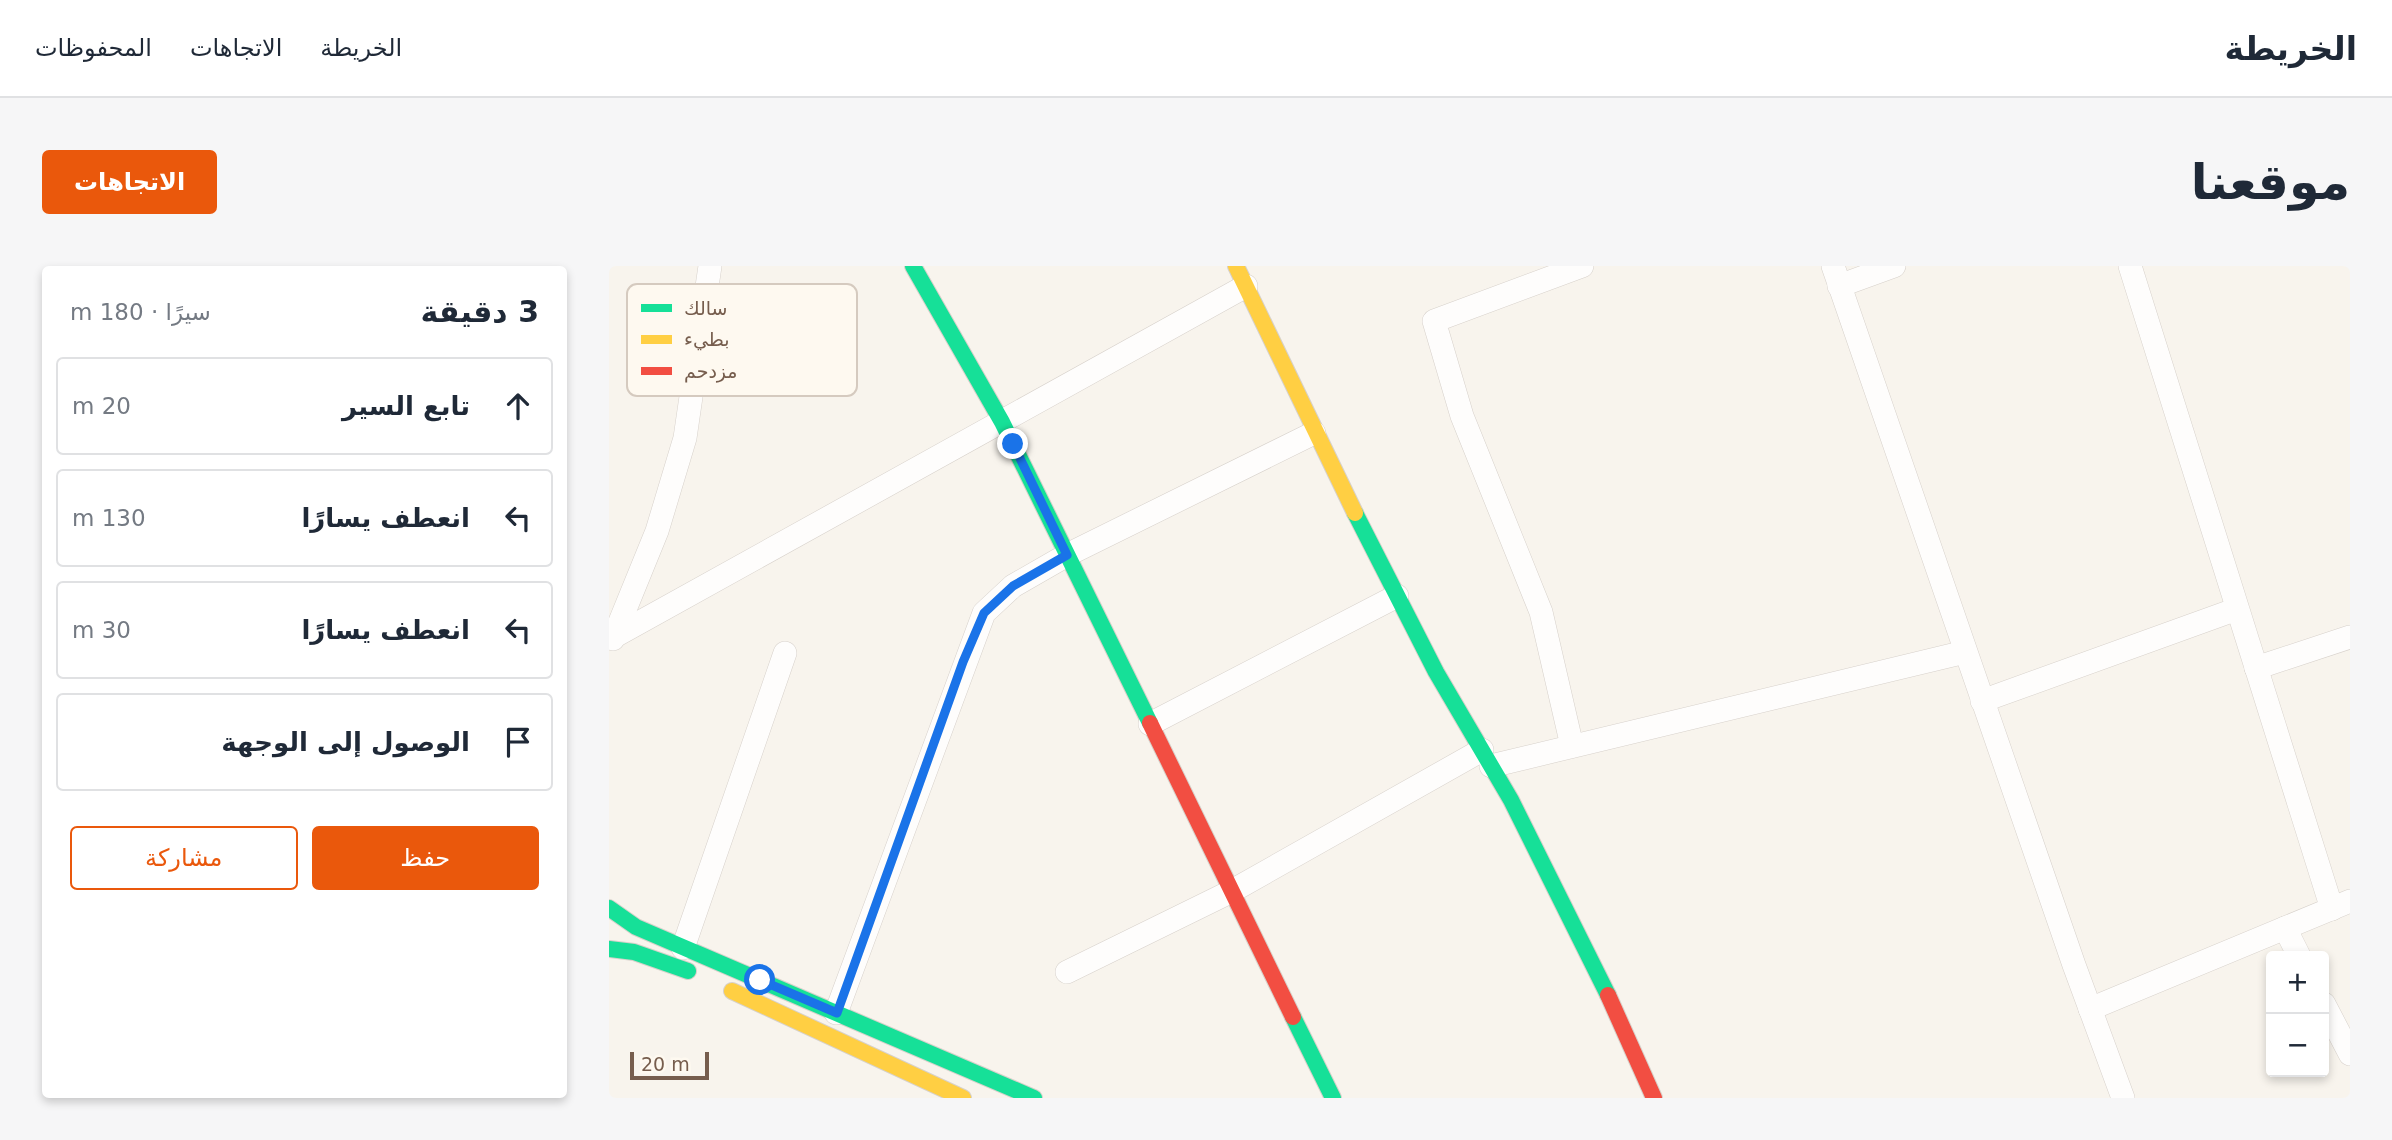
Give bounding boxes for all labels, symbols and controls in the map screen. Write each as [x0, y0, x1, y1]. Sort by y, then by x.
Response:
text: الخريطة [2224, 29, 2357, 68]
text: المحفوظات [35, 34, 152, 62]
text: الاتجاهات [190, 34, 282, 62]
text: الخريطة [320, 34, 402, 62]
button: الاتجاهات [42, 150, 217, 214]
text: موقعنا [2191, 154, 2350, 211]
legend [627, 284, 857, 396]
text: 3 دقيقة [421, 294, 539, 329]
text: سالك [684, 297, 728, 319]
text: سيرًا · 180 m [70, 299, 211, 325]
text: بطيء [684, 328, 730, 351]
text: مزدحم [684, 360, 738, 383]
icon: ahead [499, 387, 537, 425]
text: تابع السير [342, 391, 470, 421]
text: 20 m [72, 393, 131, 419]
route end [997, 428, 1028, 459]
icon: left [499, 499, 537, 537]
text: انعطف يسارًا [301, 503, 470, 533]
text: 130 m [72, 505, 146, 531]
icon: left [499, 611, 537, 649]
text: انعطف يسارًا [301, 615, 470, 645]
text: 30 m [72, 617, 131, 643]
icon: arrive [499, 723, 537, 761]
text: الوصول إلى الوجهة [221, 727, 470, 757]
button: مشاركة [70, 826, 298, 890]
button: حفظ [312, 826, 539, 890]
map controls [2266, 951, 2329, 1077]
button: + [2266, 951, 2329, 1014]
route start [744, 964, 775, 995]
button: − [2266, 1014, 2329, 1077]
scale bar [630, 1049, 709, 1081]
text: 20 m [641, 1053, 690, 1075]

